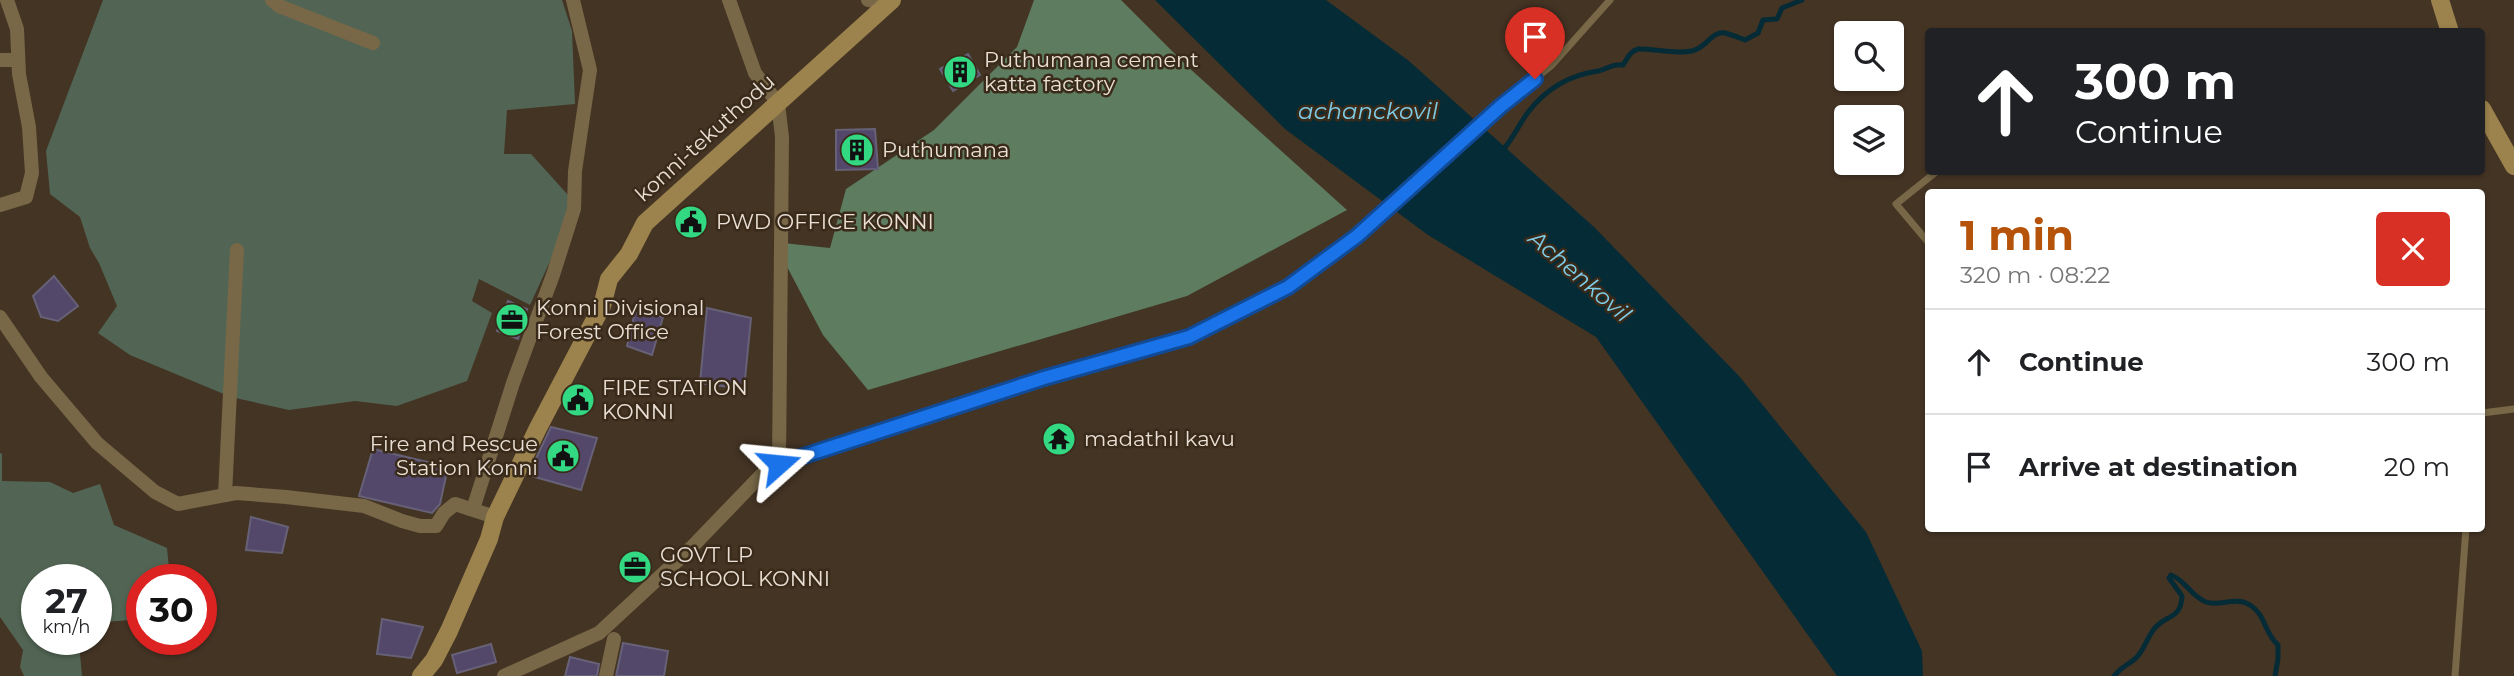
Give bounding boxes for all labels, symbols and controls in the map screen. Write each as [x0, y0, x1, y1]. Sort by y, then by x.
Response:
pin [1505, 7, 1565, 79]
icon: arrive [1516, 18, 1554, 56]
map controls [1834, 21, 1904, 175]
button: search [1834, 21, 1904, 91]
place label: Puthumana cement katta factory [984, 47, 1199, 96]
text: 300 m [2075, 52, 2236, 111]
building icon: Puthumana cement katta factory [941, 53, 979, 91]
icon: ahead [1960, 56, 2051, 147]
street label: konni-tekuthodu [630, 68, 780, 207]
water label: achanckovil [1298, 97, 1439, 125]
button: layers [1834, 105, 1904, 175]
text: Continue [2075, 112, 2223, 151]
building icon: Puthumana [838, 131, 876, 169]
place label: Puthumana [882, 137, 1009, 162]
public building icon: PWD OFFICE KONNI [672, 203, 710, 241]
place label: PWD OFFICE KONNI [716, 209, 934, 234]
text: 1 min [1960, 209, 2074, 261]
button: close [2376, 212, 2450, 286]
water label: Achenkovil [1522, 223, 1637, 329]
text: 320 m · 08:22 [1960, 261, 2110, 289]
place label: Konni Divisional Forest Office [536, 295, 704, 344]
office icon: Konni Divisional Forest Office [493, 301, 531, 339]
icon: ahead [1960, 343, 1998, 381]
text: Continue [2019, 346, 2144, 378]
text: 300 m [2367, 346, 2450, 378]
place label: FIRE STATION KONNI [602, 375, 748, 424]
public building icon: FIRE STATION KONNI [559, 381, 597, 419]
temple icon: madathil kavu [1040, 420, 1078, 458]
place label: madathil kavu [1084, 426, 1235, 451]
position arrow [742, 427, 816, 501]
place label: Fire and Rescue Station Konni [370, 431, 538, 480]
public building icon: Fire and Rescue Station Konni [544, 437, 582, 475]
icon: arrive [1960, 448, 1998, 486]
text: Arrive at destination [2019, 451, 2298, 483]
text: 20 m [2384, 451, 2450, 483]
place label: GOVT LP SCHOOL KONNI [660, 542, 830, 591]
office icon: GOVT LP SCHOOL KONNI [616, 548, 654, 586]
speed limit sign: 30 [126, 564, 217, 655]
text: 27 [45, 579, 88, 622]
text: km/h [42, 616, 91, 638]

